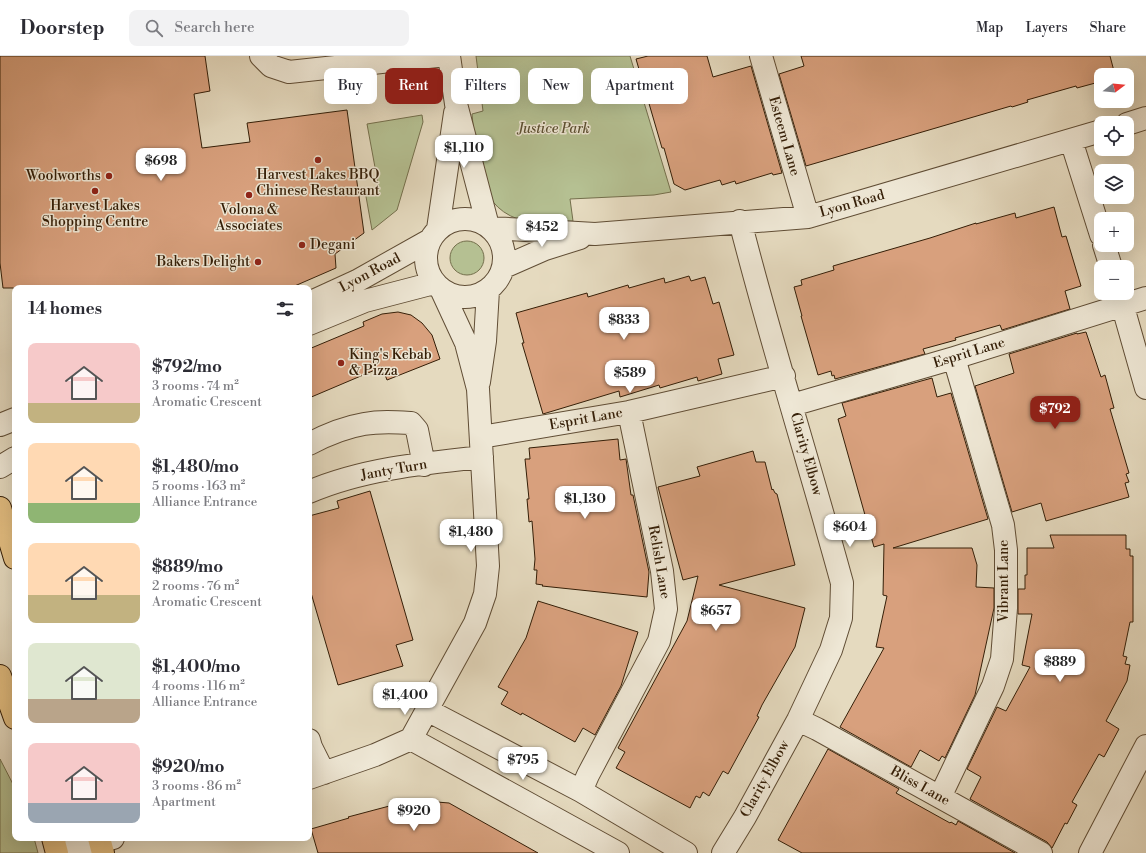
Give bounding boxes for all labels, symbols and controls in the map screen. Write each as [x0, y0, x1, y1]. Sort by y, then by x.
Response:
search box [129, 10, 409, 46]
text: Doorstep [20, 16, 105, 40]
icon: search [143, 17, 165, 39]
text: Search here [175, 18, 255, 37]
text: Map [976, 19, 1003, 37]
text: Layers [1025, 19, 1068, 37]
text: Share [1090, 19, 1126, 37]
chip: Buy [324, 68, 377, 104]
chip: Rent [385, 68, 443, 104]
chip: Filters [451, 68, 520, 104]
chip: New [528, 68, 583, 104]
chip: Apartment [591, 68, 688, 104]
north arrow [1094, 68, 1134, 108]
map controls [1094, 68, 1134, 300]
street label: Esteem Lane [764, 94, 804, 178]
button: locate [1094, 116, 1134, 156]
park label: Justice Park [516, 120, 590, 138]
pin: $1,110 [431, 135, 497, 169]
text: $1,110 [444, 140, 484, 156]
pin: $698 [137, 148, 185, 182]
text: $698 [145, 153, 177, 169]
marker: Harvest Lakes BBQ Chinese Restaurant [313, 155, 323, 165]
button: layers [1094, 164, 1134, 204]
place label: Harvest Lakes BBQ Chinese Restaurant [256, 166, 380, 200]
place label: Woolworths [25, 167, 101, 185]
marker: Woolworths [104, 171, 114, 181]
marker: Harvest Lakes Shopping Centre [90, 186, 100, 196]
street label: Lyon Road [817, 186, 887, 222]
marker: Volona & Associates [244, 190, 254, 200]
place label: Harvest Lakes Shopping Centre [42, 197, 148, 231]
place label: Volona & Associates [215, 201, 282, 235]
button: + [1094, 212, 1134, 252]
pin: $452 [518, 214, 566, 248]
text: $452 [526, 219, 558, 235]
place label: Degani [310, 236, 356, 254]
marker: Degani [297, 240, 307, 250]
street label: Lyon Road [336, 249, 404, 297]
place label: Bakers Delight [155, 253, 250, 271]
marker: Bakers Delight [253, 257, 263, 267]
button: − [1094, 260, 1134, 300]
text: 14 homes [28, 298, 102, 320]
icon: filters [274, 298, 296, 320]
pin: $833 [600, 307, 648, 341]
text: $833 [608, 312, 640, 328]
street label: Esprit Lane [931, 334, 1007, 372]
place label: King's Kebab & Pizza [349, 346, 432, 380]
text: $792/mo [152, 356, 222, 378]
marker: King's Kebab & Pizza [336, 358, 346, 368]
icon: home [60, 359, 108, 407]
pin: $589 [606, 360, 654, 394]
text: $589 [614, 365, 646, 381]
text: 3 rooms · 74 m² [152, 378, 239, 394]
text: Aromatic Crescent [152, 394, 262, 410]
pin: $792 [1031, 396, 1079, 430]
text: $792 [1039, 401, 1071, 417]
street label: Esprit Lane [548, 404, 624, 434]
street label: Clarity Elbow [786, 411, 827, 498]
street label: Janty Turn [358, 455, 429, 485]
text: $1,480/mo [152, 456, 239, 478]
icon: home [60, 459, 108, 507]
text: 5 rooms · 163 m² [152, 478, 245, 494]
pin: $1,130 [552, 486, 618, 520]
text: $1,130 [564, 491, 606, 507]
text: Alliance Entrance [152, 494, 257, 510]
pin: $604 [826, 514, 874, 548]
pin: $1,480 [438, 519, 504, 553]
text: $604 [833, 519, 867, 535]
text: $1,480 [449, 524, 493, 540]
street label: Relish Lane [644, 524, 674, 600]
street label: Vibrant Lane [995, 540, 1013, 623]
text: $889/mo [152, 556, 223, 578]
icon: home [60, 559, 108, 607]
text: 2 rooms · 76 m² [152, 578, 239, 594]
text: Aromatic Crescent [152, 594, 262, 610]
pin: $657 [692, 598, 740, 632]
text: $657 [700, 603, 732, 619]
pin: $889 [1036, 649, 1084, 683]
text: $889 [1044, 654, 1076, 670]
text: $1,400/mo [152, 656, 241, 678]
icon: home [60, 659, 108, 707]
text: 4 rooms · 116 m² [152, 678, 245, 694]
pin: $1,400 [372, 682, 438, 716]
text: $1,400 [382, 687, 428, 703]
text: Alliance Entrance [152, 694, 257, 710]
street label: Clarity Elbow [736, 737, 794, 821]
pin: $795 [499, 747, 547, 781]
text: $795 [507, 752, 539, 768]
text: $920/mo [152, 756, 225, 778]
icon: home [60, 759, 108, 807]
street label: Bliss Lane [886, 762, 953, 810]
text: 3 rooms · 86 m² [152, 778, 241, 794]
text: Apartment [152, 794, 216, 810]
pin: $920 [390, 798, 438, 832]
text: $920 [397, 803, 431, 819]

